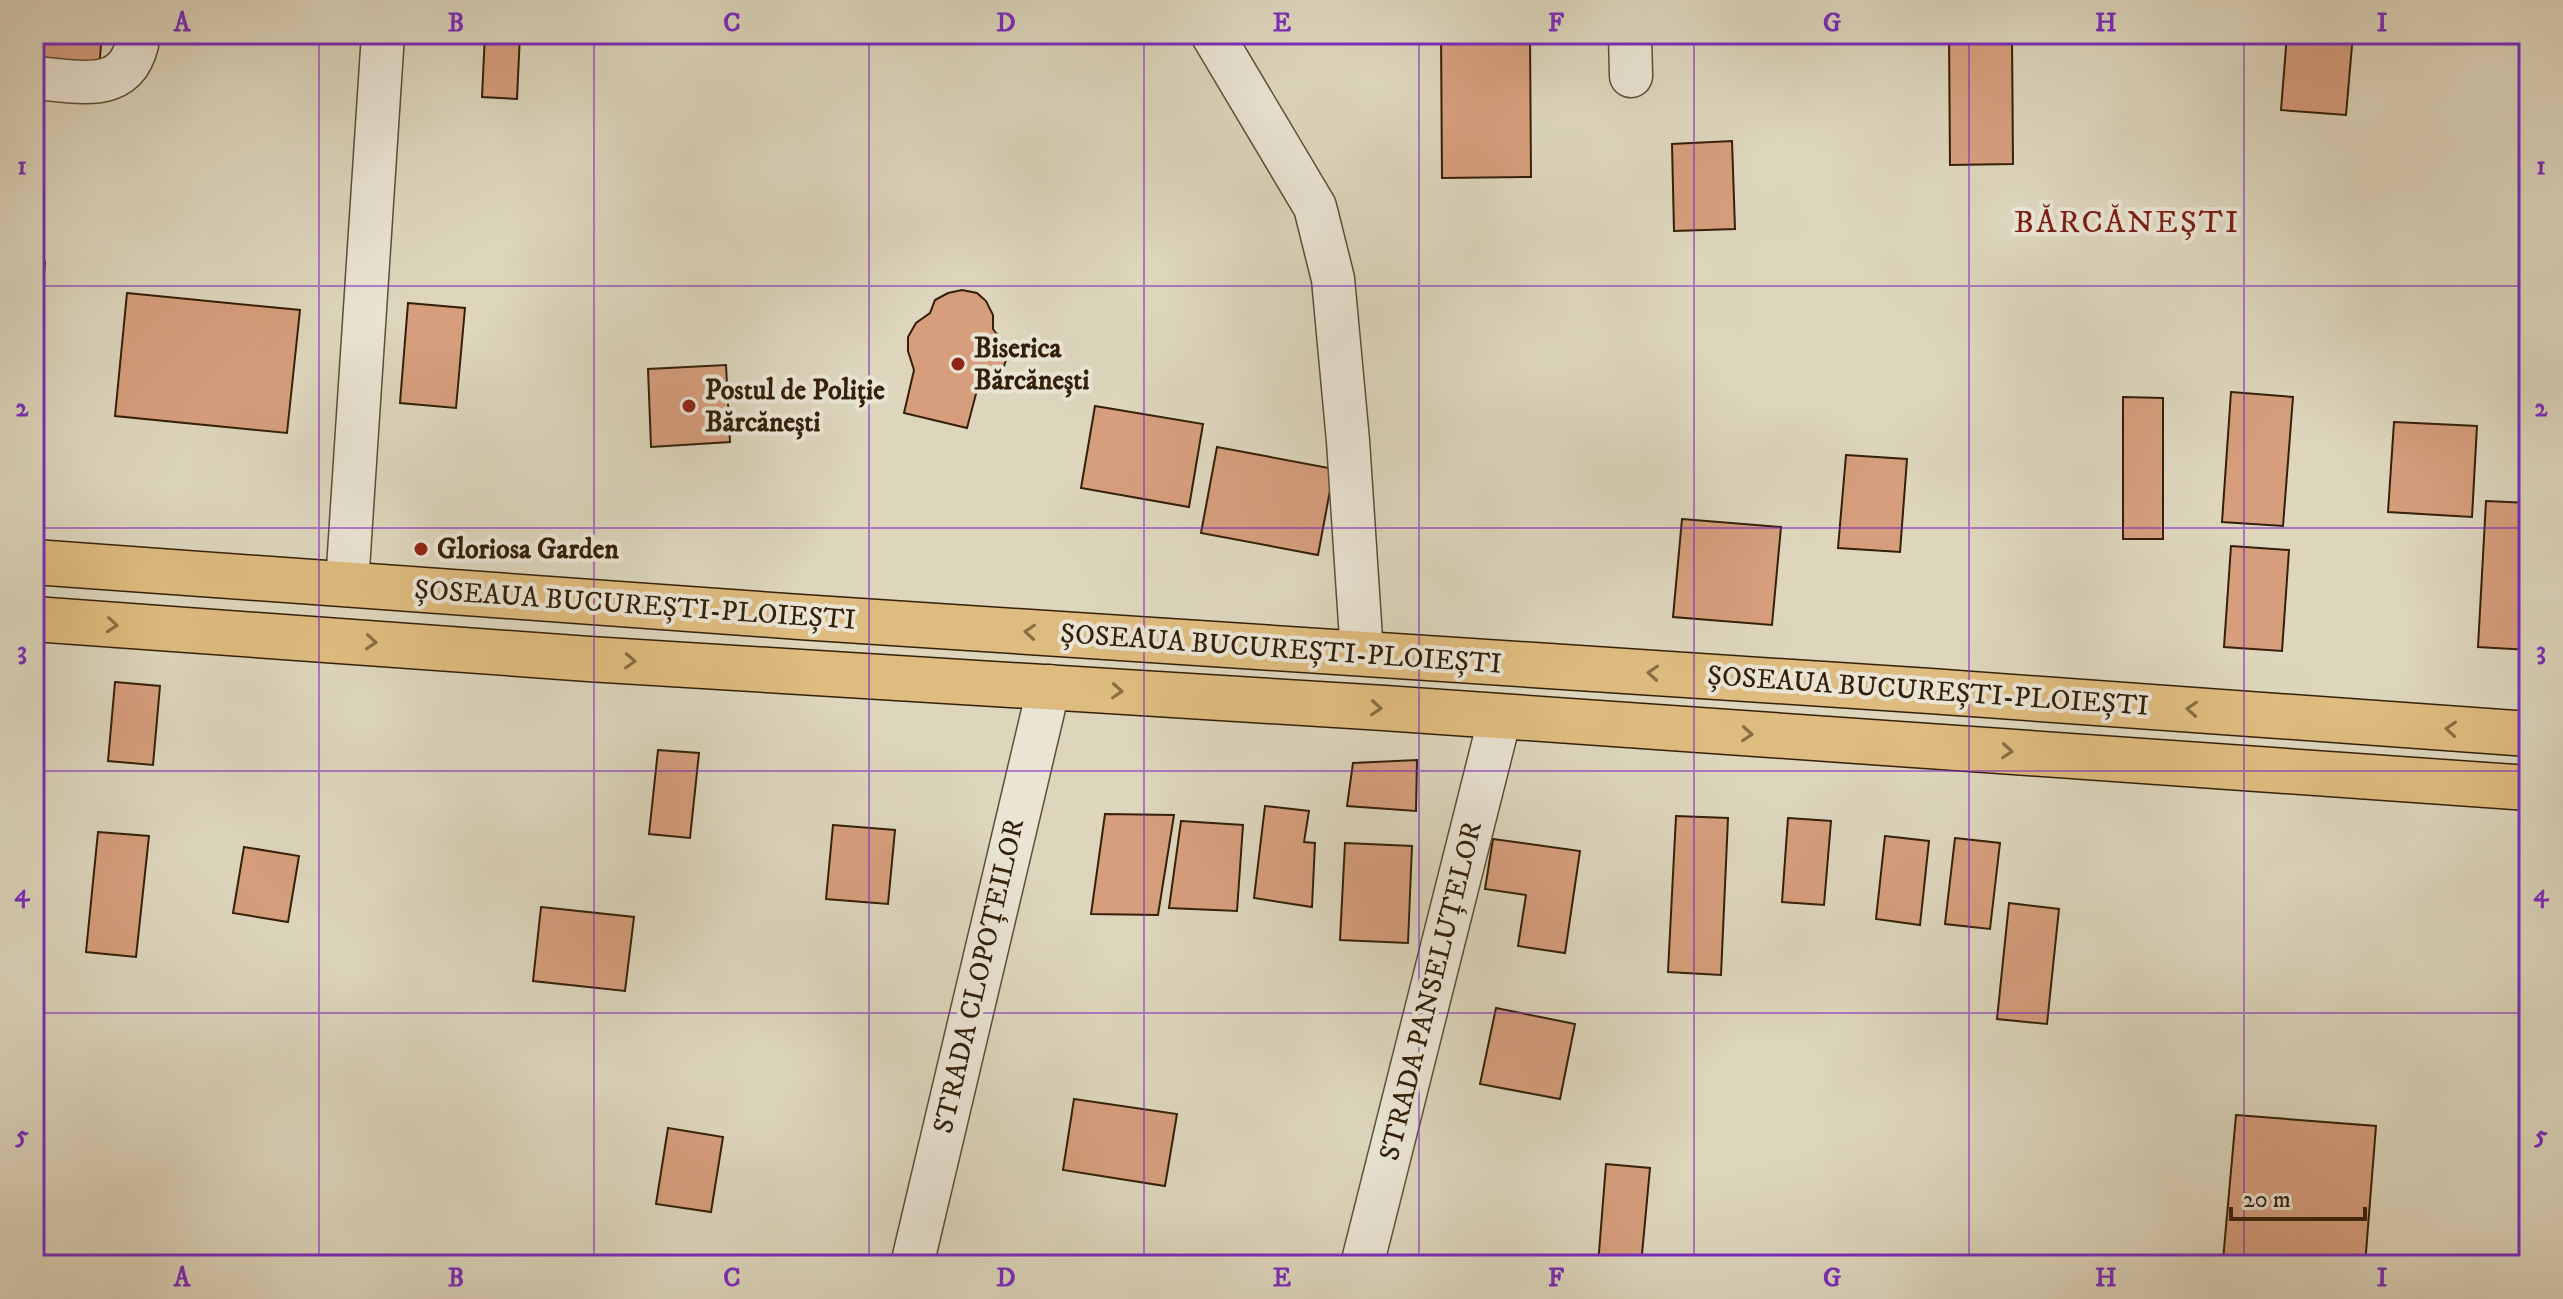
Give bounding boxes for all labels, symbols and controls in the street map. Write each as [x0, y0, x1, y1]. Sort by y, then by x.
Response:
text: A [173, 7, 192, 40]
text: B [448, 7, 464, 40]
text: C [723, 7, 741, 40]
text: D [996, 7, 1016, 40]
text: E [1273, 7, 1291, 40]
text: F [1548, 7, 1565, 40]
text: G [1823, 7, 1841, 40]
text: H [2095, 7, 2117, 40]
text: I [2377, 7, 2388, 40]
text: 1 [17, 150, 27, 183]
text: 1 [2536, 150, 2546, 183]
district label: BĂRCĂNEȘTI [2014, 203, 2240, 243]
place label: Biserica Bărcănești [974, 331, 1090, 398]
marker: Biserica Bărcănești [949, 355, 967, 373]
place label: Postul de Poliție Bărcănești [705, 373, 885, 440]
text: 2 [16, 392, 30, 425]
text: 2 [2535, 392, 2549, 425]
marker: Postul de Poliție Bărcănești [680, 397, 698, 415]
place label: Gloriosa Garden [437, 532, 619, 567]
marker: Gloriosa Garden [412, 540, 430, 558]
street label: ȘOSEAUA BUCUREȘTI-PLOIEȘTI [413, 572, 857, 638]
one-way arrow [106, 616, 119, 633]
street label: ȘOSEAUA BUCUREȘTI-PLOIEȘTI [1059, 616, 1503, 682]
one-way arrow [1024, 624, 1037, 641]
one-way arrow [365, 634, 378, 651]
text: 3 [17, 635, 27, 668]
text: 3 [2536, 635, 2546, 668]
one-way arrow [624, 652, 637, 669]
street label: ȘOSEAUA BUCUREȘTI-PLOIEȘTI [1706, 658, 2150, 724]
one-way arrow [1646, 665, 1659, 682]
one-way arrow [1111, 682, 1124, 699]
one-way arrow [1370, 699, 1383, 716]
one-way arrow [2185, 701, 2198, 718]
one-way arrow [2444, 721, 2457, 738]
one-way arrow [1742, 725, 1754, 742]
one-way arrow [2001, 742, 2014, 759]
street label: STRADA CLOPOȚEILOR [926, 815, 1032, 1137]
street label: STRADA PANSELUȚELOR [1372, 817, 1490, 1164]
text: 4 [15, 877, 31, 910]
text: 4 [2534, 877, 2550, 910]
text: 5 [15, 1119, 29, 1152]
text: 5 [2534, 1119, 2548, 1152]
scale bar [2231, 1171, 2365, 1221]
text: 20 m [2243, 1185, 2291, 1215]
text: A [173, 1262, 192, 1295]
text: B [448, 1262, 464, 1295]
text: C [723, 1262, 741, 1295]
text: D [996, 1262, 1016, 1295]
text: E [1273, 1262, 1291, 1295]
text: F [1548, 1262, 1565, 1295]
text: G [1823, 1262, 1841, 1295]
text: H [2095, 1262, 2117, 1295]
text: I [2377, 1262, 2388, 1295]

